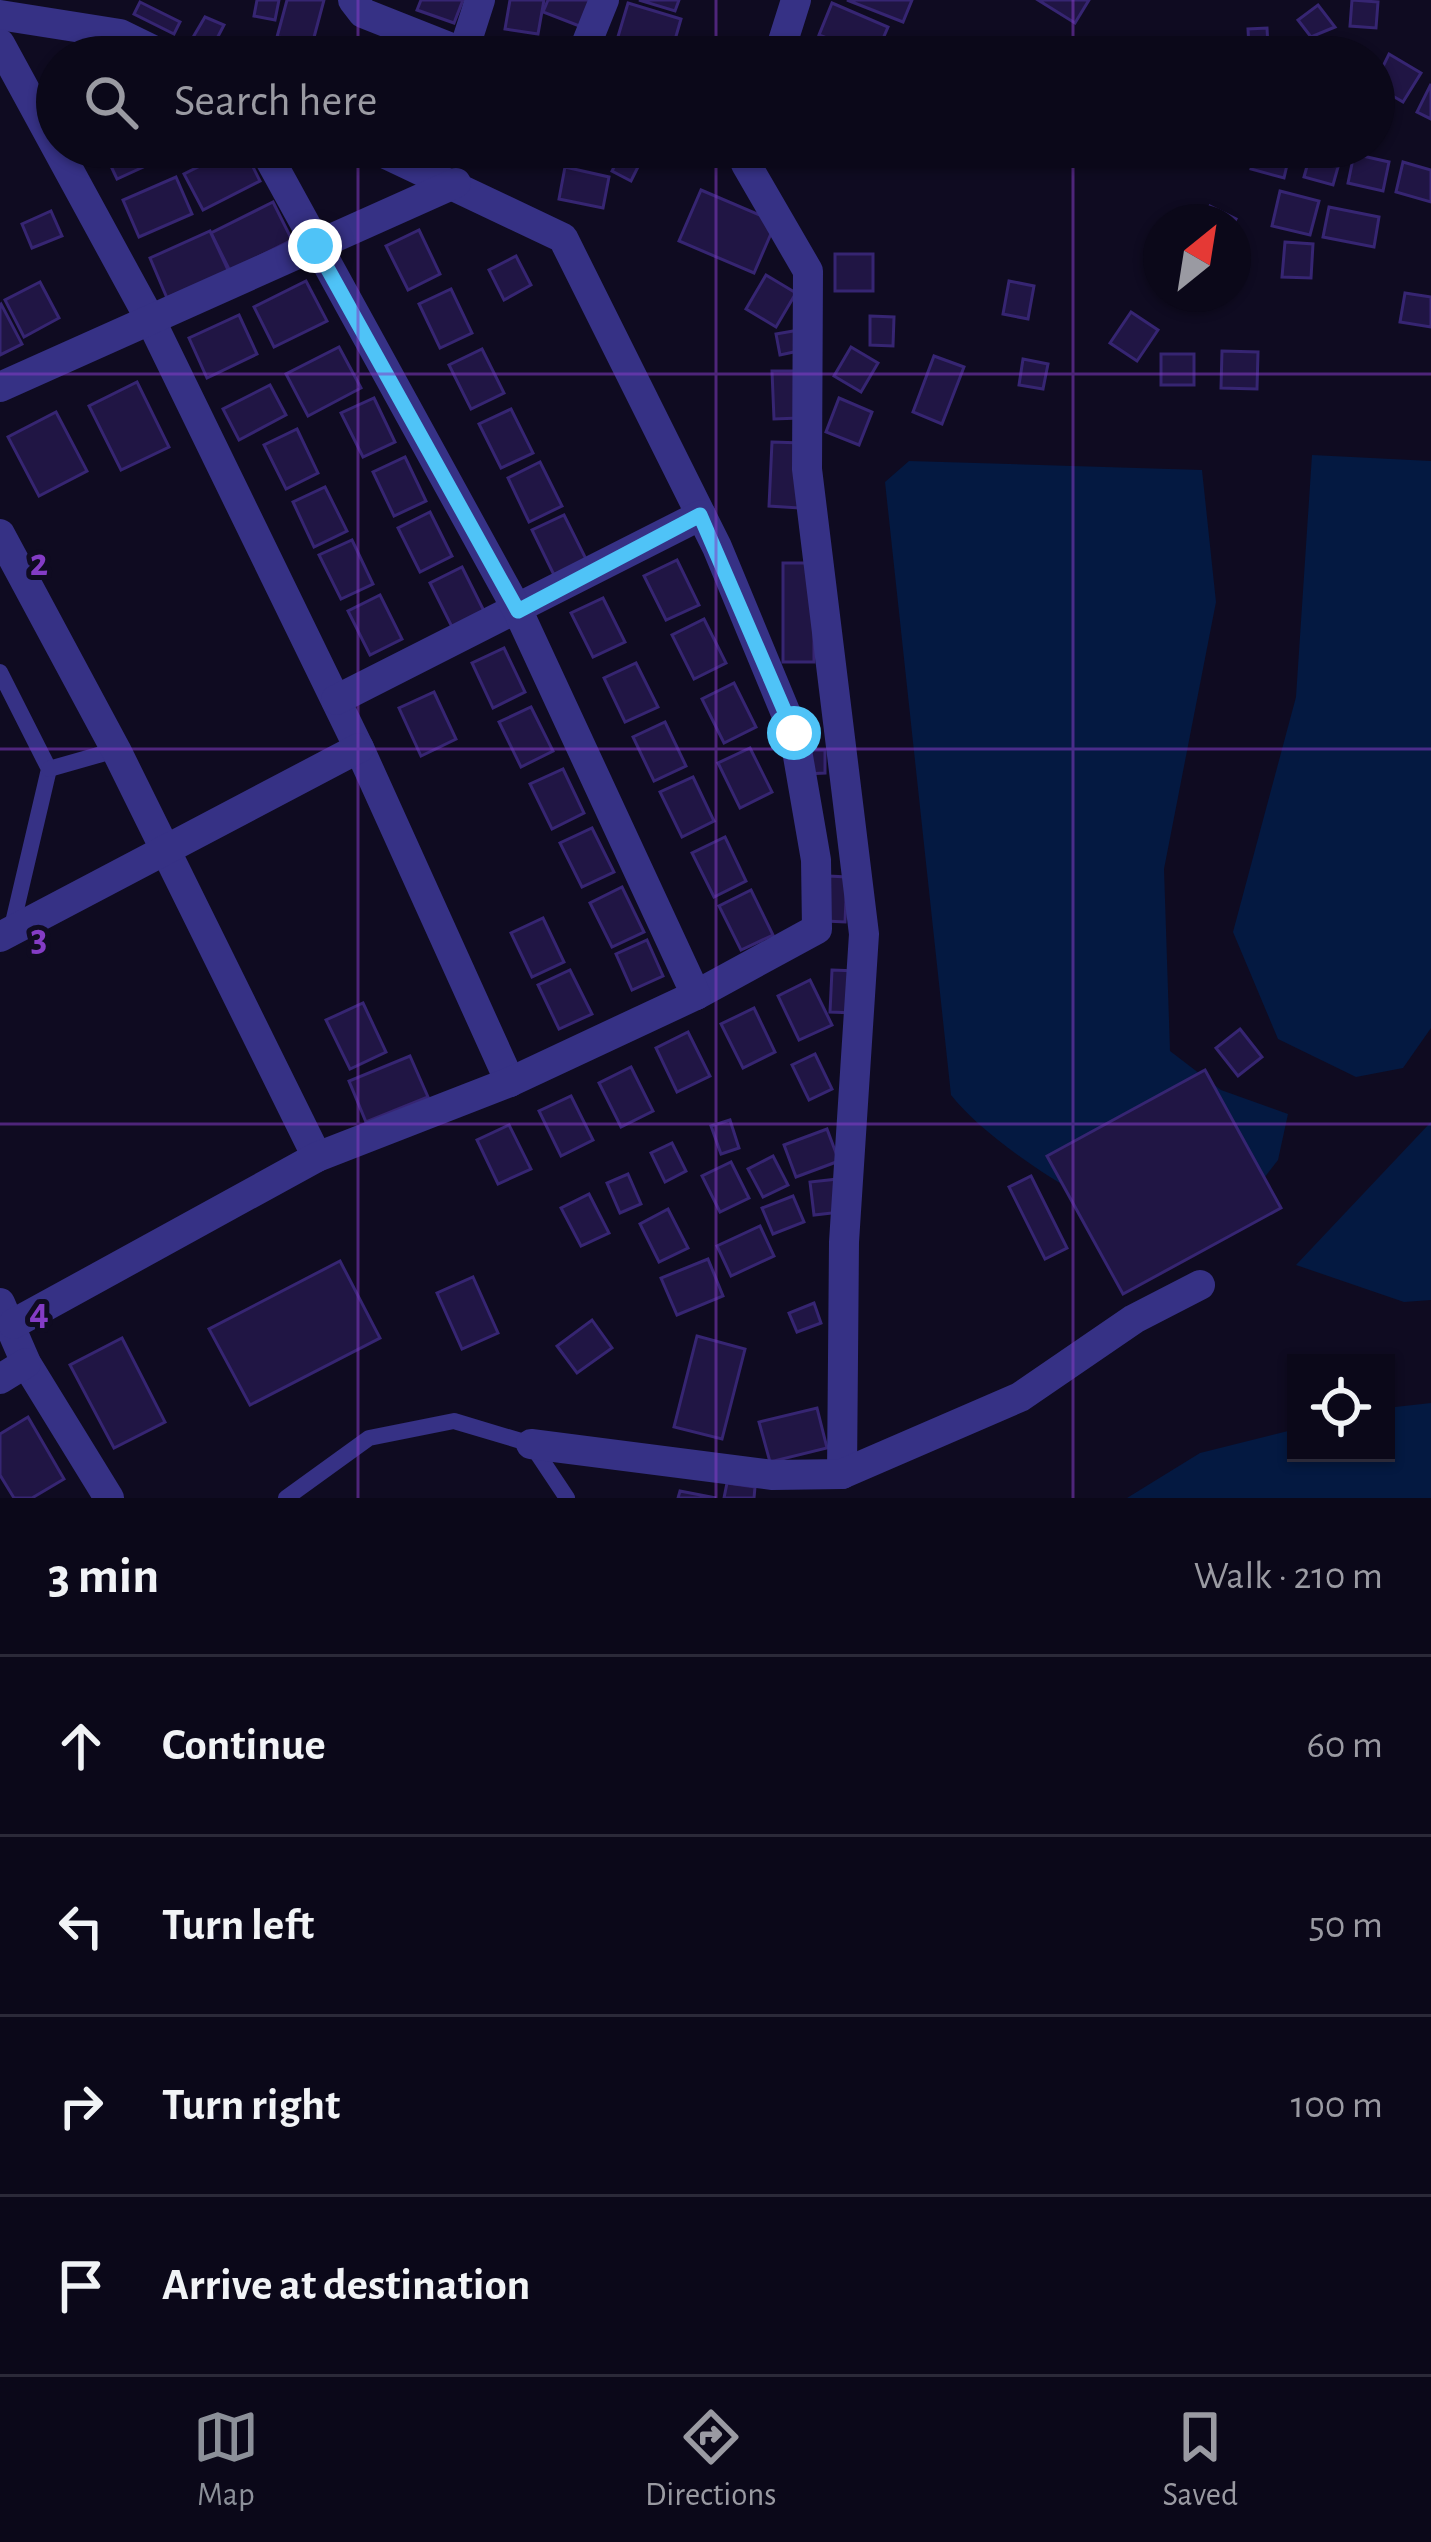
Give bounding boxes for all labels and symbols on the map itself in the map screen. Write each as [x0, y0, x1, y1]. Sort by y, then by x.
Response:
north arrow [1143, 204, 1251, 312]
route end [288, 219, 342, 273]
text: 2 [30, 544, 48, 583]
route start [767, 706, 821, 760]
text: 3 [31, 919, 47, 958]
text: 4 [29, 1293, 49, 1332]

